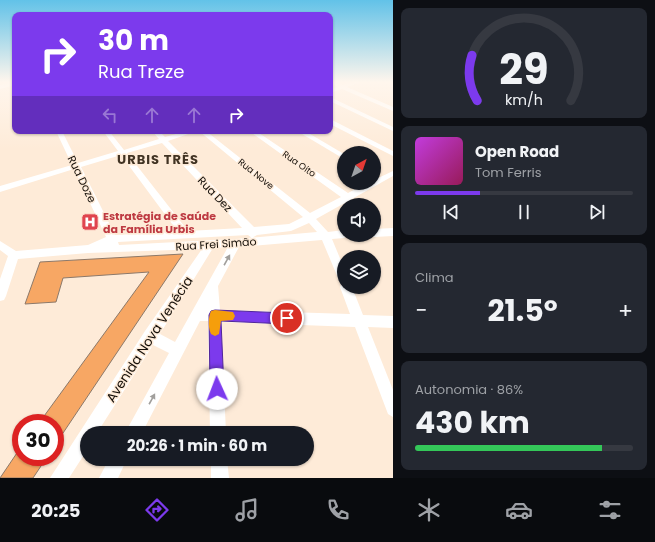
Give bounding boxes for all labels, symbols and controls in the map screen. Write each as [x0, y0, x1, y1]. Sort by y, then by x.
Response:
text: 30 m [98, 21, 169, 60]
icon: right [32, 28, 84, 80]
text: 29 [499, 40, 549, 99]
text: Rua Treze [98, 59, 184, 84]
text: km/h [505, 89, 543, 109]
icon: left [99, 104, 121, 126]
icon: ahead [141, 104, 163, 126]
icon: ahead [183, 104, 205, 126]
icon: right [225, 104, 247, 126]
text: Open Road [475, 141, 559, 162]
north arrow [337, 146, 381, 190]
map controls [337, 146, 381, 294]
street label: Rua Oito [280, 148, 318, 180]
district label: URBIS TRÊS [117, 150, 199, 169]
street label: Rua Doze [64, 153, 100, 205]
street label: Rua Nove [236, 156, 277, 192]
text: Tom Ferris [475, 163, 542, 182]
street label: Rua Dez [194, 173, 236, 215]
button: sound [337, 198, 381, 242]
icon: previous [440, 201, 462, 223]
icon: pause [513, 201, 535, 223]
icon: next [586, 201, 608, 223]
place label: Estratégia de Saúde da Família Urbis [103, 208, 216, 237]
hospital icon: Estratégia de Saúde da Família Urbis [80, 212, 100, 232]
street label: Rua Frei Simão [175, 233, 257, 255]
button: layers [337, 250, 381, 294]
one-way arrow [224, 254, 231, 266]
text: Clima [415, 268, 454, 287]
street label: Avenida Nova Venécia [101, 273, 197, 406]
text: 21.5° [487, 289, 558, 332]
text: − [415, 295, 427, 326]
text: + [618, 295, 633, 326]
pin [270, 301, 304, 335]
icon: arrive [276, 307, 298, 329]
position arrow [196, 368, 238, 410]
text: Autonomia · 86% [415, 380, 523, 399]
one-way arrow [148, 393, 155, 405]
text: 430 km [415, 401, 530, 444]
speed limit sign: 30 [12, 414, 64, 466]
text: 20:26 · 1 min · 60 m [127, 435, 267, 456]
icon: directions [143, 496, 171, 524]
icon: music [233, 496, 261, 524]
icon: phone [324, 496, 352, 524]
icon: climate [415, 496, 443, 524]
icon: car [505, 496, 533, 524]
icon: filters [596, 496, 624, 524]
text: 20:25 [31, 498, 80, 523]

